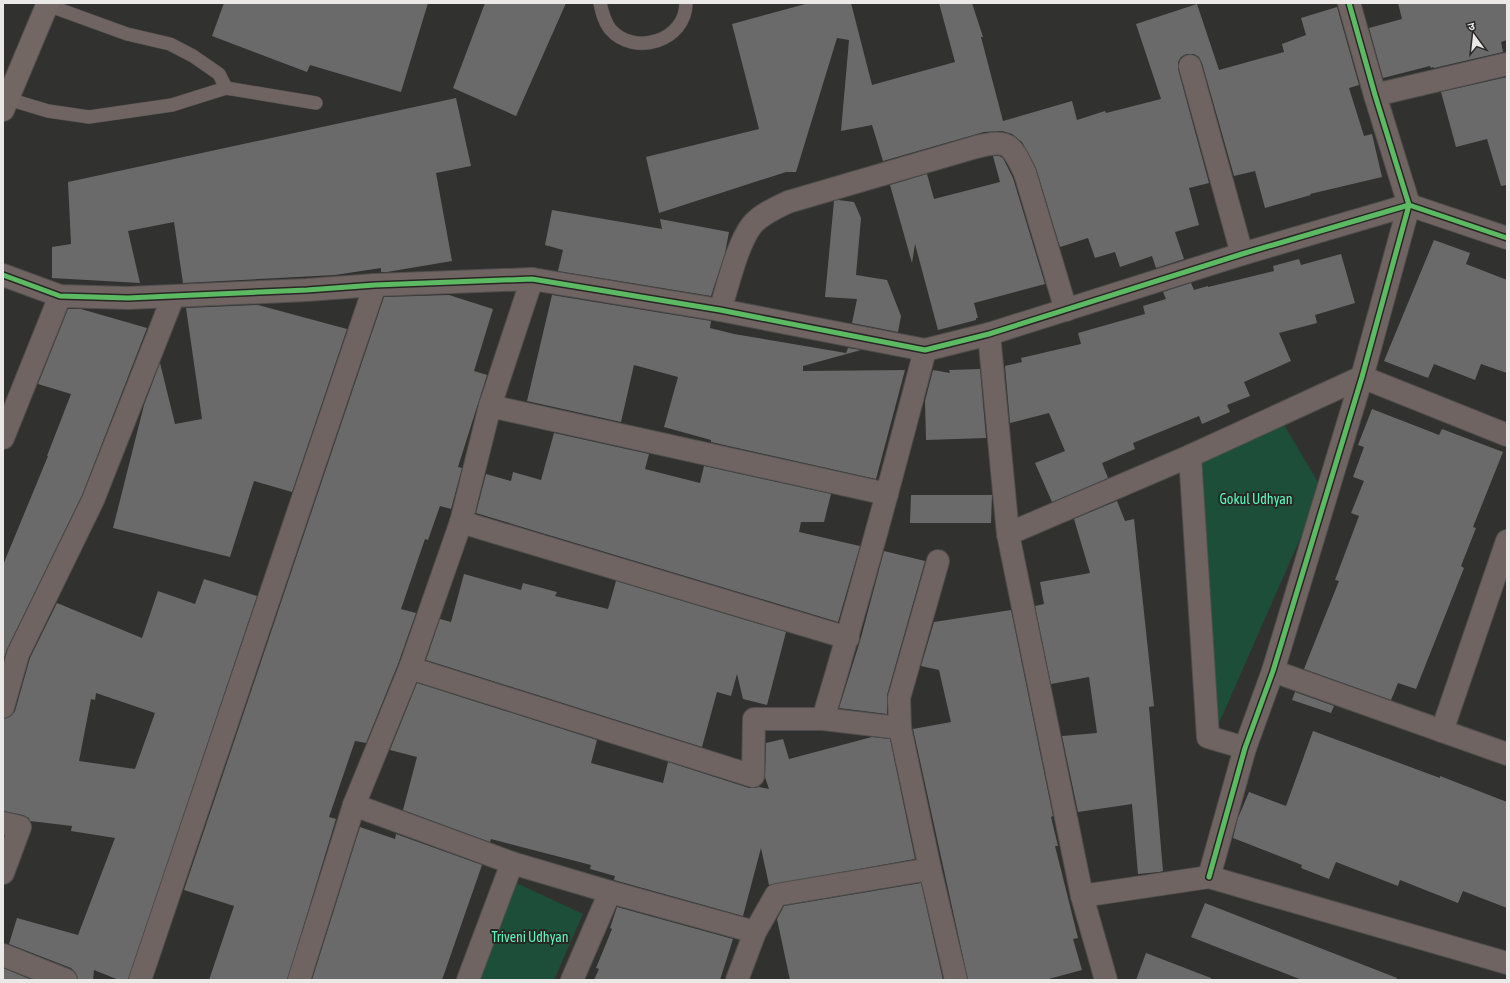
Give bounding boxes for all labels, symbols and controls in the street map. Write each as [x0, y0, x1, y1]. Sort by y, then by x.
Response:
north arrow [1454, 16, 1494, 56]
text: उ [1467, 20, 1477, 33]
park label: Gokul Udhyan [1219, 491, 1293, 507]
park label: Triveni Udhyan [491, 929, 569, 945]

